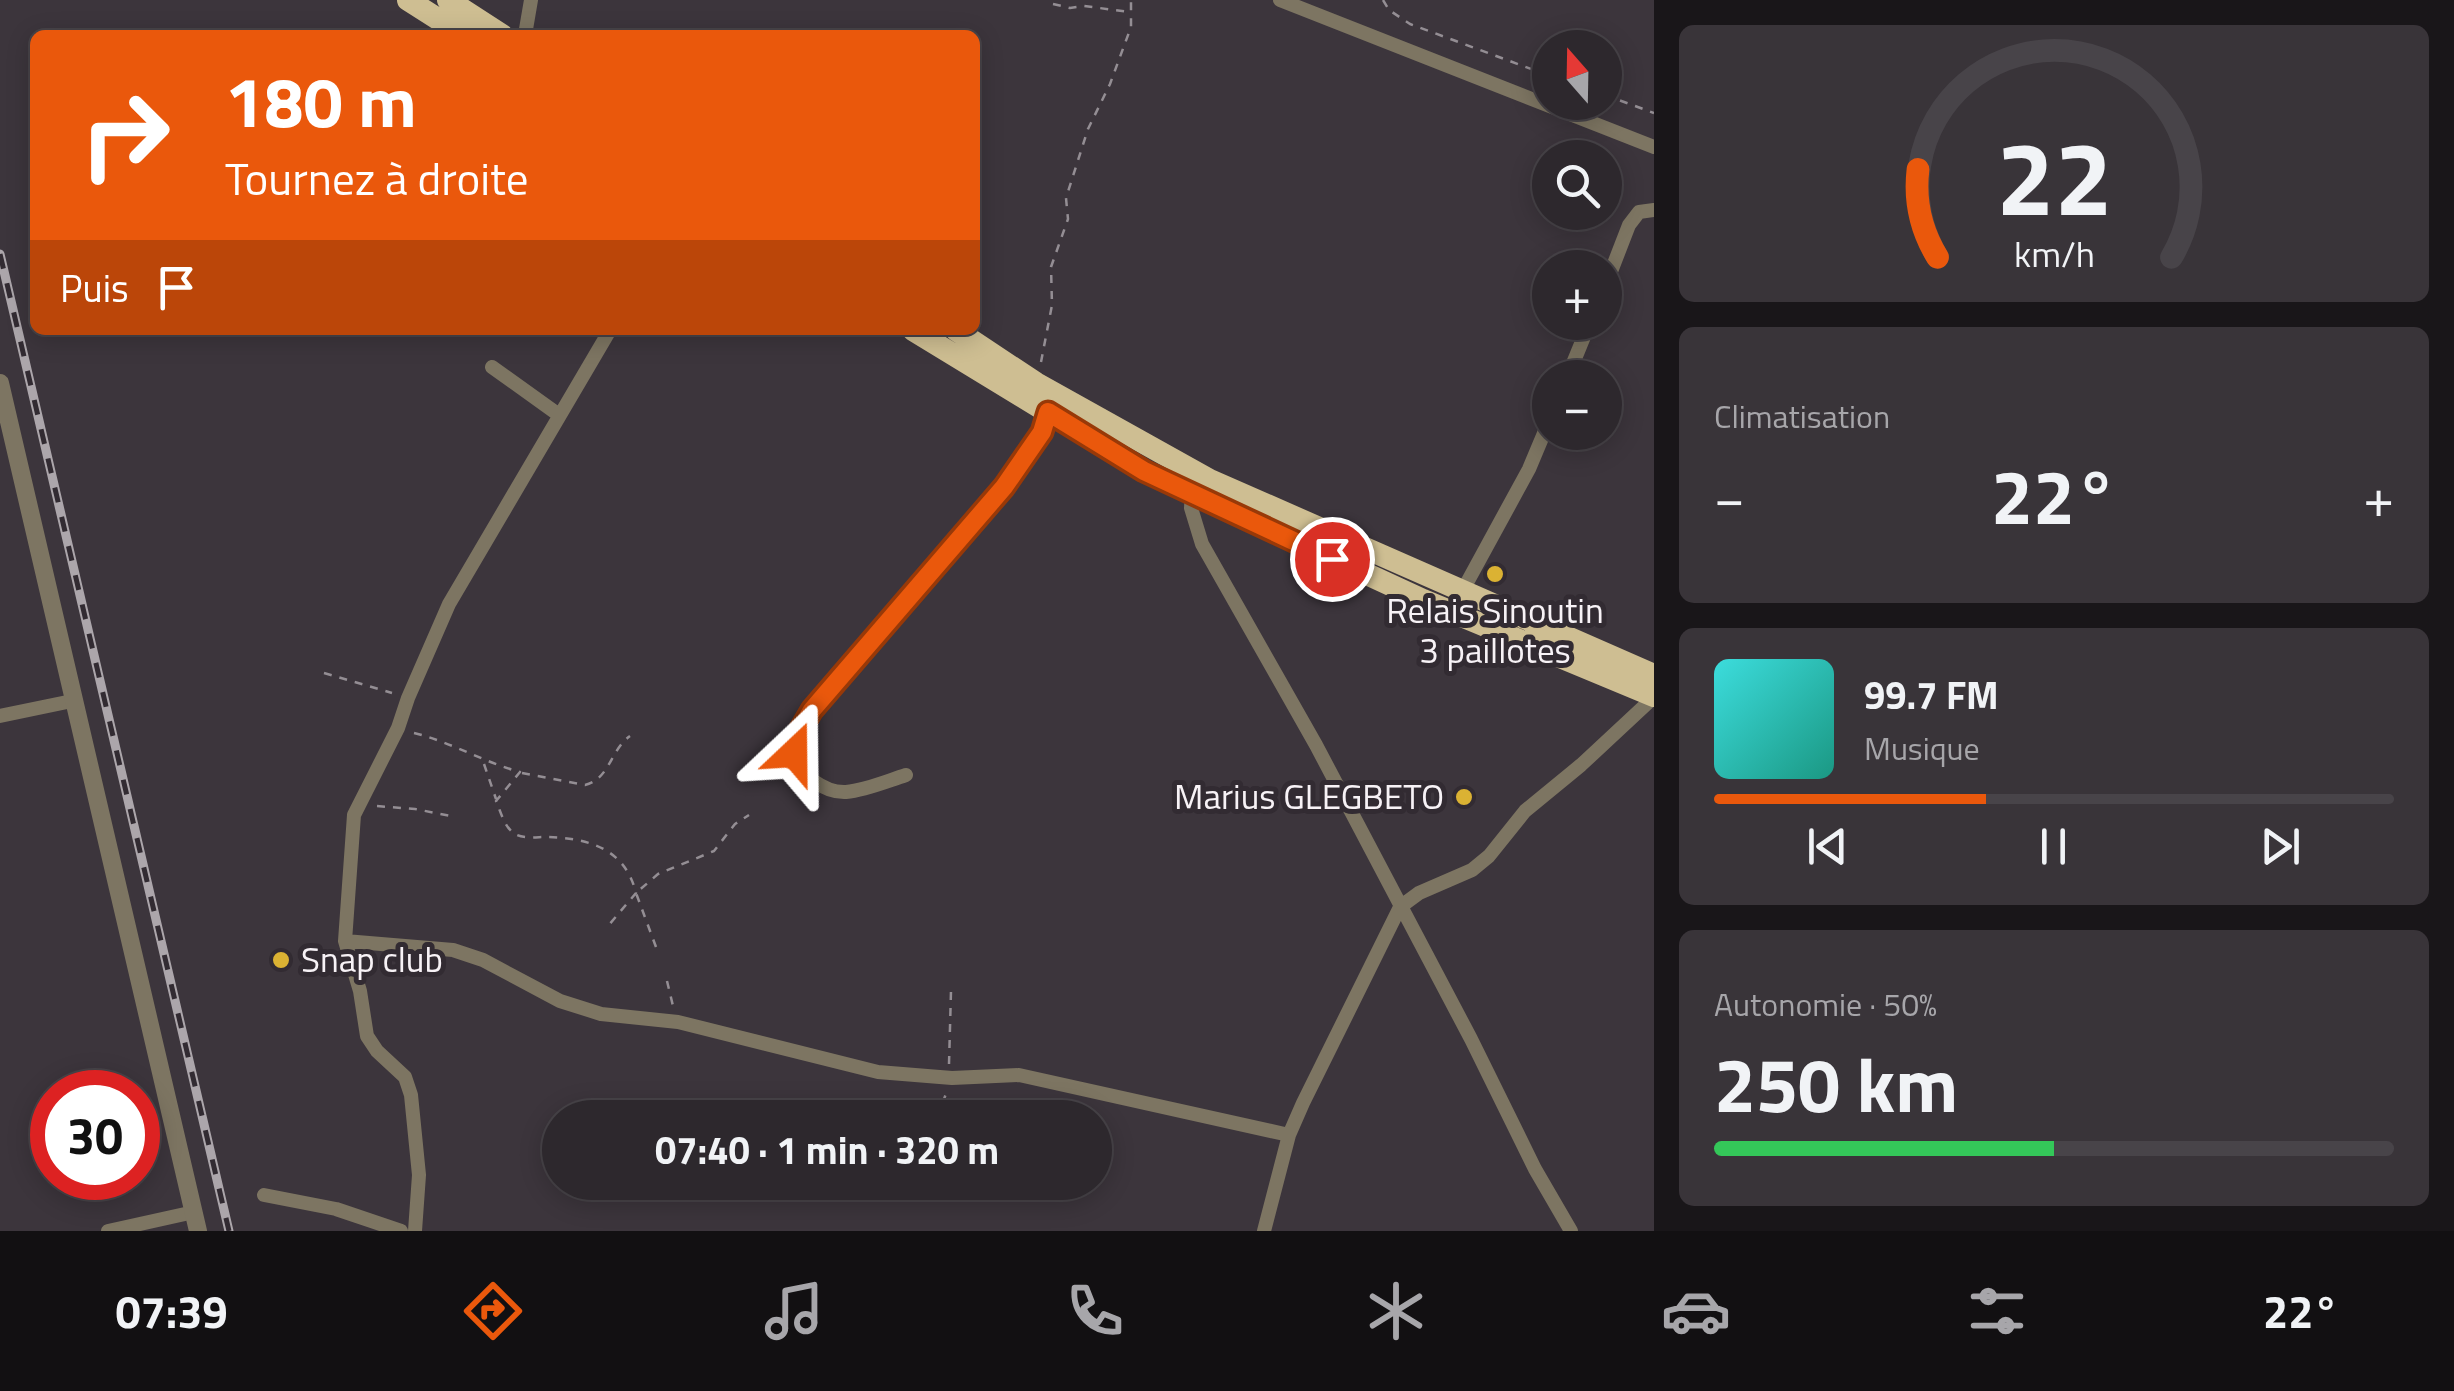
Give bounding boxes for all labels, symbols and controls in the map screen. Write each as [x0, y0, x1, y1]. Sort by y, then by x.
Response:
north arrow [1532, 30, 1622, 120]
map controls [1532, 30, 1622, 450]
text: 180 m [225, 48, 417, 154]
icon: right [60, 70, 190, 200]
text: 22 [1996, 97, 2112, 255]
button: search [1532, 140, 1622, 230]
text: Tournez à droite [225, 144, 529, 212]
text: km/h [2014, 226, 2094, 281]
button: + [1532, 250, 1622, 340]
text: Puis [60, 259, 129, 317]
icon: arrive [149, 260, 204, 315]
button: − [1532, 360, 1622, 450]
text: Climatisation [1714, 392, 1890, 440]
text: 22° [1991, 439, 2117, 553]
text: − [1714, 455, 1745, 538]
text: + [2363, 455, 2394, 538]
pin [1290, 517, 1375, 602]
icon: arrive [1305, 532, 1360, 587]
marker: Relais Sinoutin 3 paillotes [1484, 563, 1506, 585]
place label: Relais Sinoutin 3 paillotes [1386, 583, 1604, 677]
text: 99.7 FM [1864, 666, 1999, 724]
position arrow [742, 701, 846, 805]
text: Musique [1864, 724, 1980, 772]
place label: Marius GLEGBETO [1174, 769, 1444, 823]
marker: Marius GLEGBETO [1453, 786, 1475, 808]
icon: previous [1800, 819, 1855, 874]
icon: pause [2026, 819, 2081, 874]
icon: next [2253, 819, 2308, 874]
place label: Snap club [301, 932, 443, 986]
marker: Snap club [270, 949, 292, 971]
text: Autonomie · 50% [1714, 980, 1937, 1028]
text: 250 km [1714, 1027, 1958, 1141]
speed limit sign: 30 [30, 1070, 160, 1200]
text: 07:40 · 1 min · 320 m [655, 1121, 999, 1179]
icon: directions [458, 1276, 528, 1346]
icon: music [759, 1276, 829, 1346]
icon: phone [1060, 1276, 1130, 1346]
icon: climate [1361, 1276, 1431, 1346]
icon: car [1661, 1276, 1731, 1346]
icon: filters [1962, 1276, 2032, 1346]
text: 07:39 [115, 1277, 228, 1345]
text: 22° [2263, 1277, 2339, 1345]

